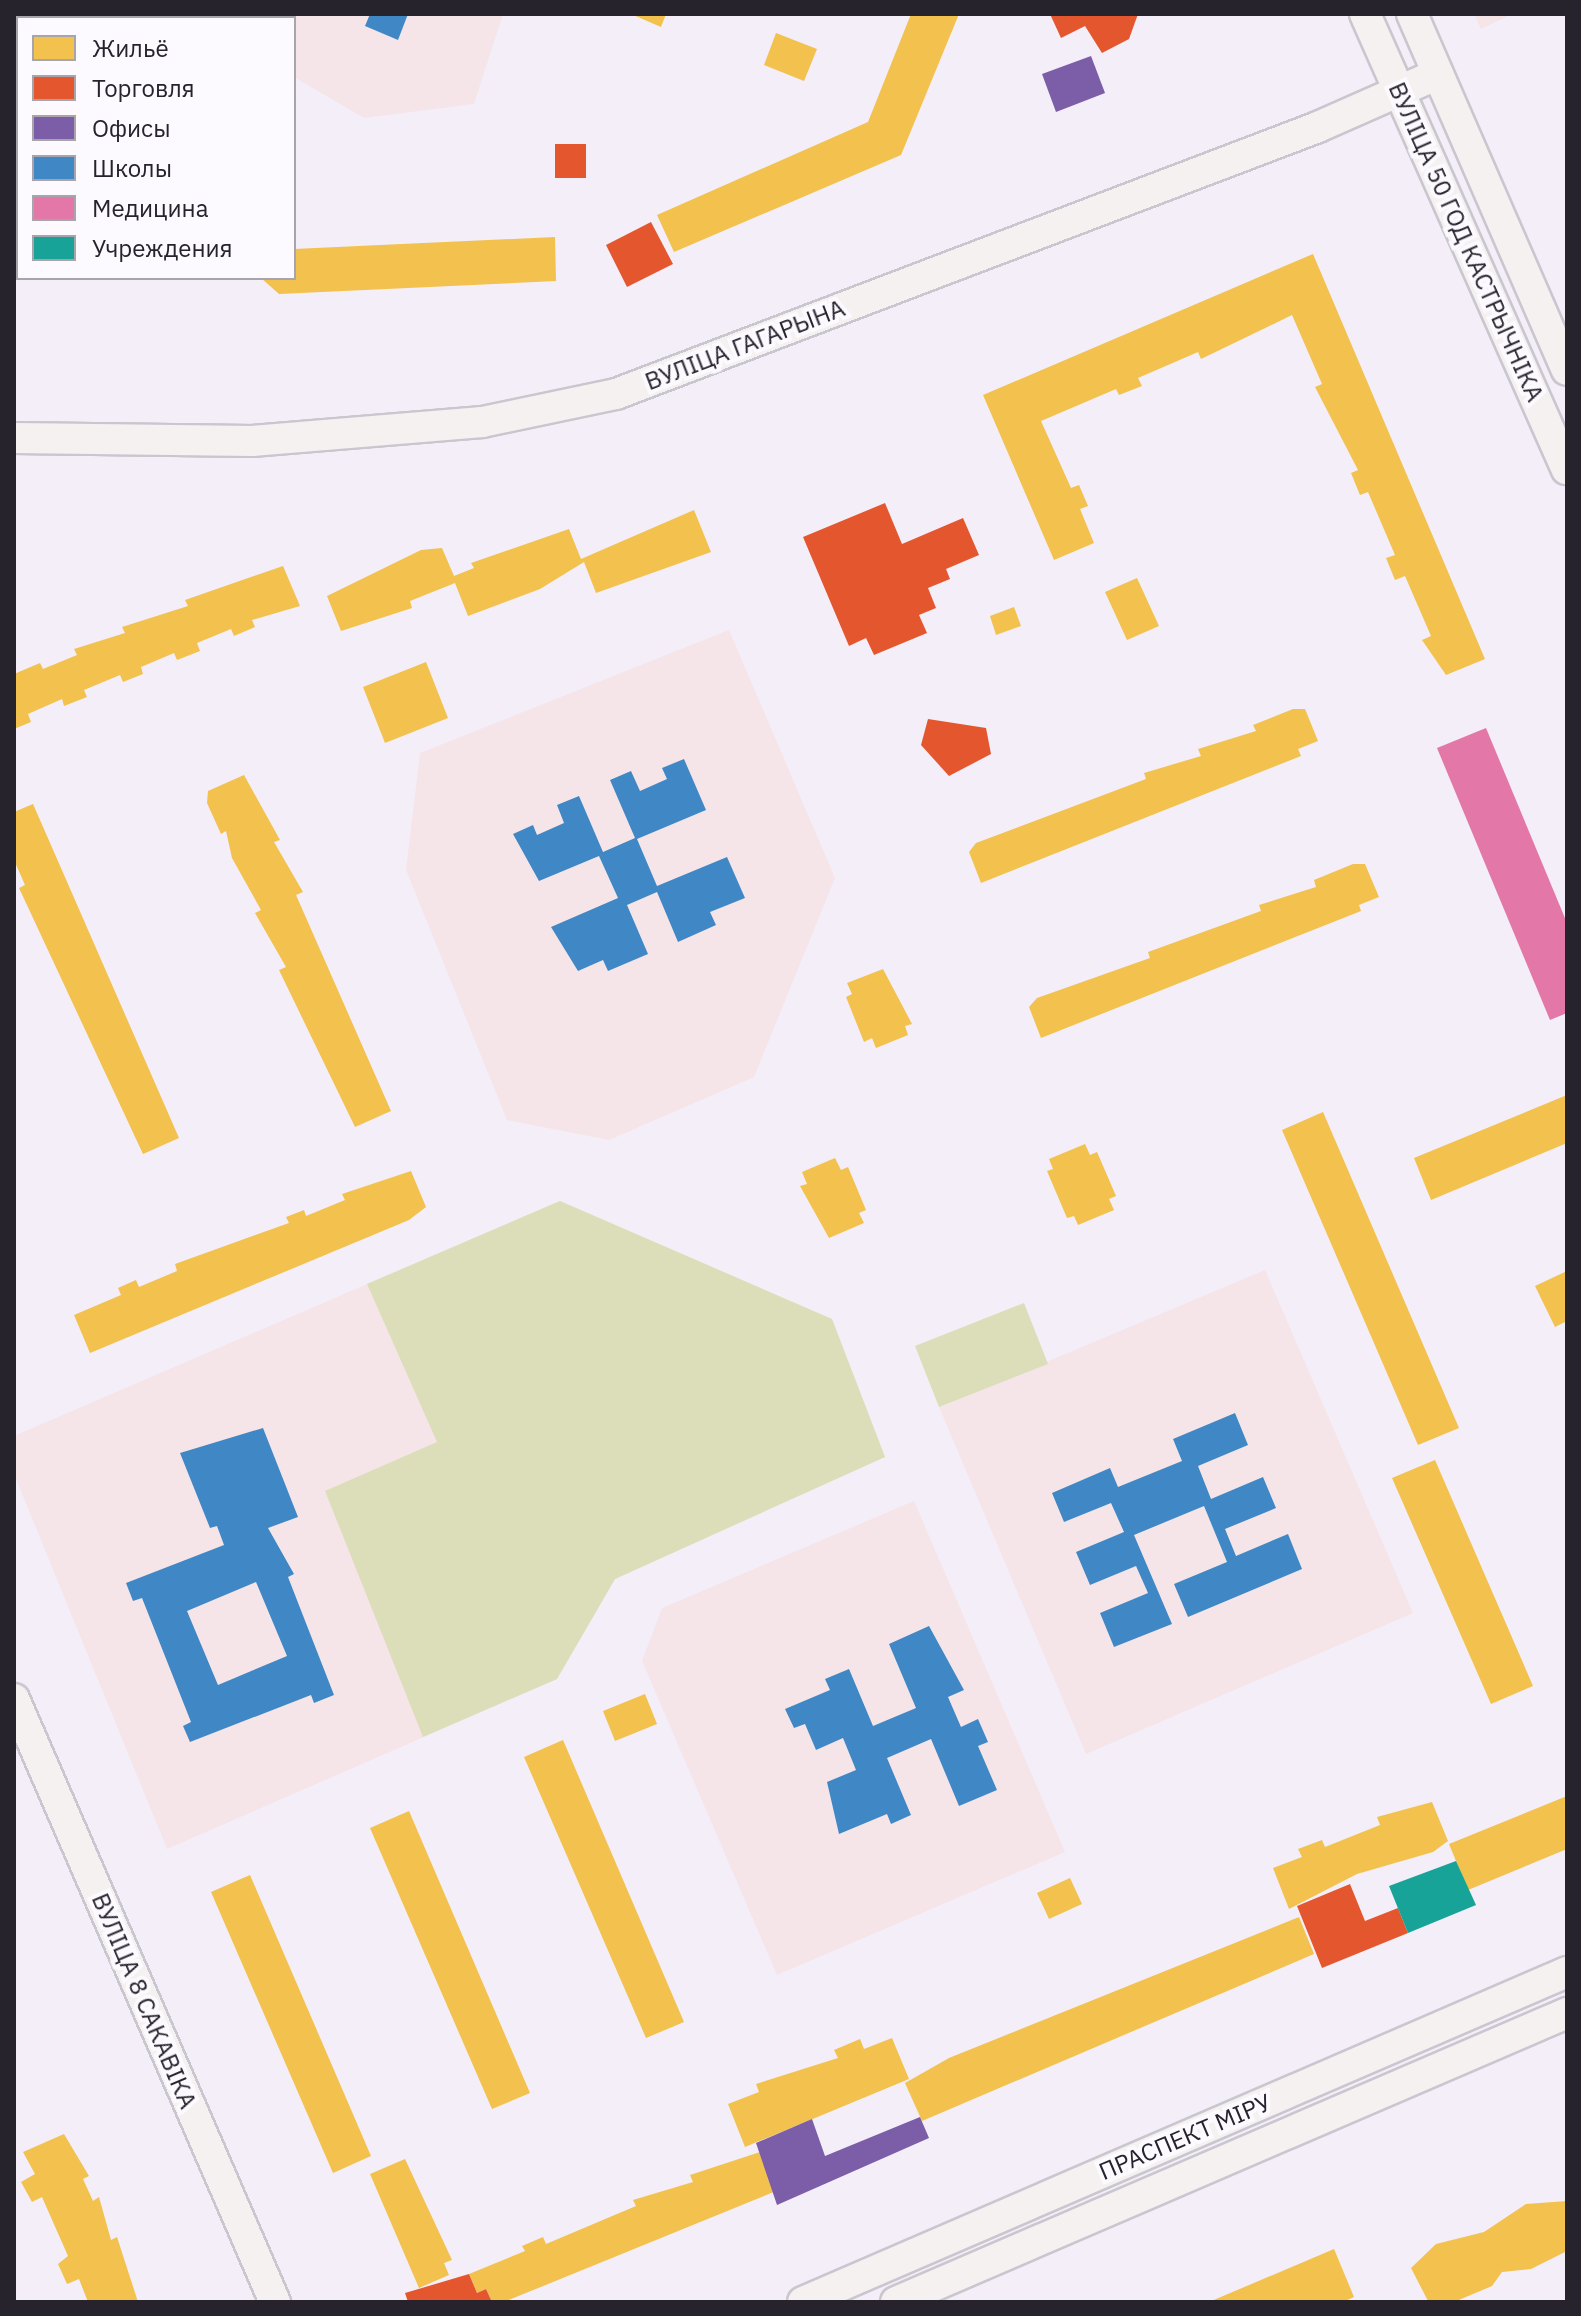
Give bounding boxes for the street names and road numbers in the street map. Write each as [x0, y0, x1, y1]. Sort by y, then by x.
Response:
street label: ВУЛІЦА 50 ГОД КАСТРЫЧНІКА [1382, 78, 1550, 406]
street label: ВУЛІЦА ГАГАРЫНА [641, 294, 849, 396]
street label: ВУЛІЦА 8 САКАВІКА [86, 1889, 202, 2113]
street label: ПРАСПЕКТ МІРУ [1095, 2088, 1275, 2186]

